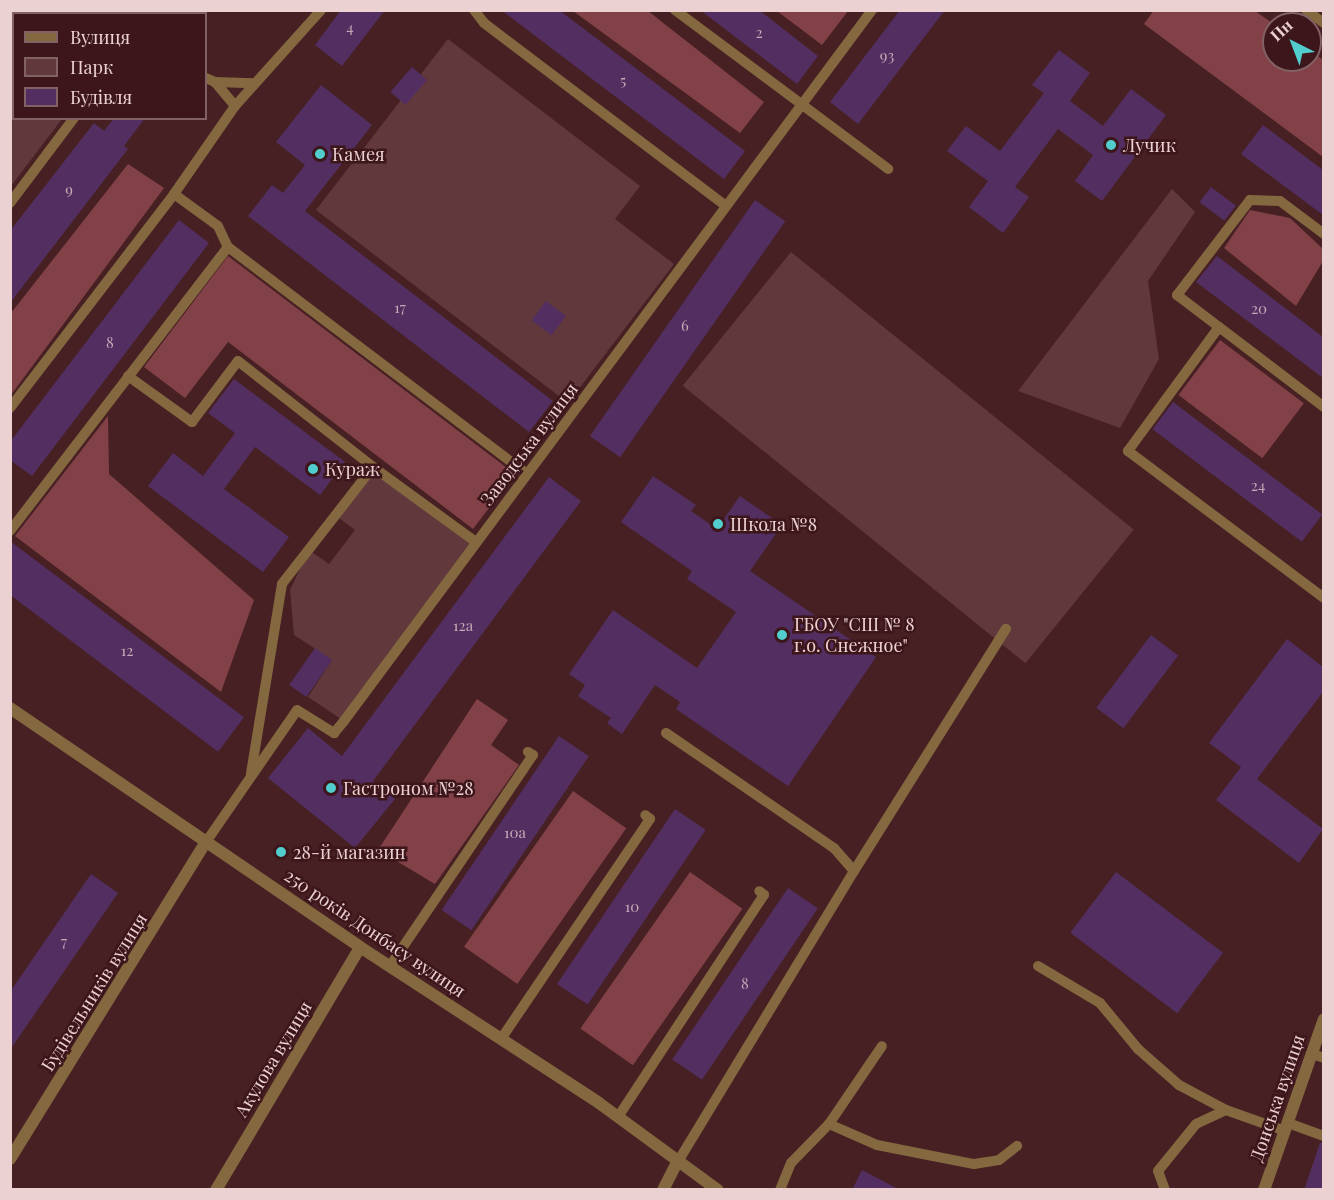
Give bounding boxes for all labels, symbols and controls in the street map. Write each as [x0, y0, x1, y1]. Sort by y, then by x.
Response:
legend [12, 12, 207, 120]
north arrow [1262, 12, 1322, 72]
text: Пн [1265, 14, 1297, 45]
house number: 4 [346, 19, 354, 37]
house number: 2 [755, 24, 763, 42]
text: Вулиця [70, 25, 130, 49]
house number: 93 [880, 47, 894, 65]
text: Парк [70, 55, 113, 79]
house number: 5 [620, 72, 626, 90]
text: Будівля [70, 85, 132, 109]
place label: Лучик [1123, 134, 1176, 156]
marker: Лучик [1104, 138, 1118, 152]
place label: Камея [332, 143, 385, 165]
marker: Камея [313, 147, 327, 161]
house number: 9 [65, 181, 73, 199]
house number: 17 [394, 299, 406, 317]
house number: 20 [1251, 300, 1267, 318]
house number: 6 [681, 317, 689, 335]
house number: 8 [106, 334, 114, 352]
street label: Заводська вулиця [476, 379, 582, 509]
place label: Кураж [325, 458, 380, 480]
marker: Кураж [306, 462, 320, 476]
house number: 24 [1251, 477, 1265, 495]
place label: Школа №8 [730, 513, 817, 535]
marker: Школа №8 [711, 517, 725, 531]
place label: ГБОУ "СШ № 8 г.о. Снежное" [794, 614, 915, 656]
house number: 12а [453, 617, 473, 635]
marker: ГБОУ "СШ № 8 г.о. Снежное" [775, 628, 789, 642]
house number: 12 [121, 642, 133, 660]
place label: Гастроном №28 [343, 777, 474, 799]
marker: Гастроном №28 [324, 781, 338, 795]
house number: 10а [504, 824, 526, 842]
place label: 28-й магазин [293, 841, 405, 863]
marker: 28-й магазин [274, 845, 288, 859]
street label: 250 років Донбасу вулиця [280, 864, 470, 1002]
house number: 10 [625, 898, 639, 916]
street label: Будівельників вулиця [37, 909, 151, 1075]
house number: 7 [61, 933, 67, 951]
house number: 8 [741, 975, 749, 993]
street label: Акулова вулиця [230, 997, 316, 1121]
street label: Донська вулиця [1245, 1032, 1309, 1164]

